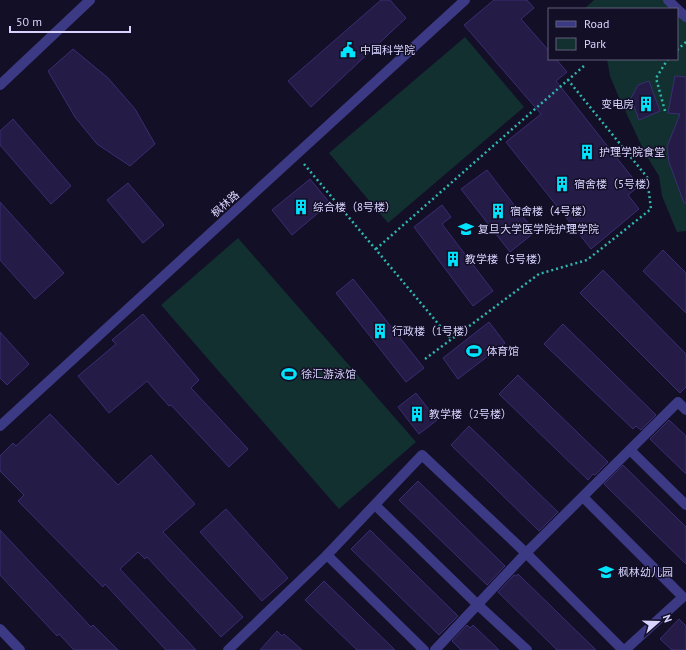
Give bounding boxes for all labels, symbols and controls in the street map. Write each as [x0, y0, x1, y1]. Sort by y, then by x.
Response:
scale bar [10, 8, 130, 34]
legend [548, 8, 678, 60]
text: 50 m [16, 14, 42, 29]
text: Road [584, 16, 609, 31]
text: Park [584, 36, 606, 51]
public building icon: 中国科学院 [339, 41, 357, 59]
place label: 中国科学院 [360, 43, 415, 57]
building icon: 变电房 [637, 95, 655, 113]
place label: 变电房 [601, 97, 634, 111]
building icon: 护理学院食堂 [578, 143, 596, 161]
place label: 护理学院食堂 [599, 145, 665, 159]
building icon: 宿舍楼（5号楼） [553, 175, 571, 193]
place label: 宿舍楼（5号楼） [574, 177, 657, 191]
street label: 枫林路 [208, 188, 242, 220]
building icon: 综合楼（8号楼） [292, 198, 310, 216]
place label: 综合楼（8号楼） [313, 200, 396, 214]
building icon: 宿舍楼（4号楼） [489, 202, 507, 220]
place label: 宿舍楼（4号楼） [510, 204, 593, 218]
school or university icon: 复旦大学医学院护理学院 [457, 220, 475, 238]
place label: 复旦大学医学院护理学院 [478, 222, 599, 236]
building icon: 教学楼（3号楼） [444, 250, 462, 268]
place label: 教学楼（3号楼） [465, 252, 548, 266]
building icon: 行政楼（1号楼） [371, 322, 389, 340]
place label: 行政楼（1号楼） [392, 324, 475, 338]
sports icon: 体育馆 [465, 342, 483, 360]
place label: 体育馆 [486, 344, 519, 358]
sports icon: 徐汇游泳馆 [280, 365, 298, 383]
place label: 徐汇游泳馆 [301, 367, 356, 381]
building icon: 教学楼（2号楼） [408, 405, 426, 423]
place label: 教学楼（2号楼） [429, 407, 512, 421]
school or university icon: 枫林幼儿园 [597, 563, 615, 581]
place label: 枫林幼儿园 [618, 565, 673, 579]
north arrow [638, 602, 678, 642]
text: N [660, 613, 675, 624]

